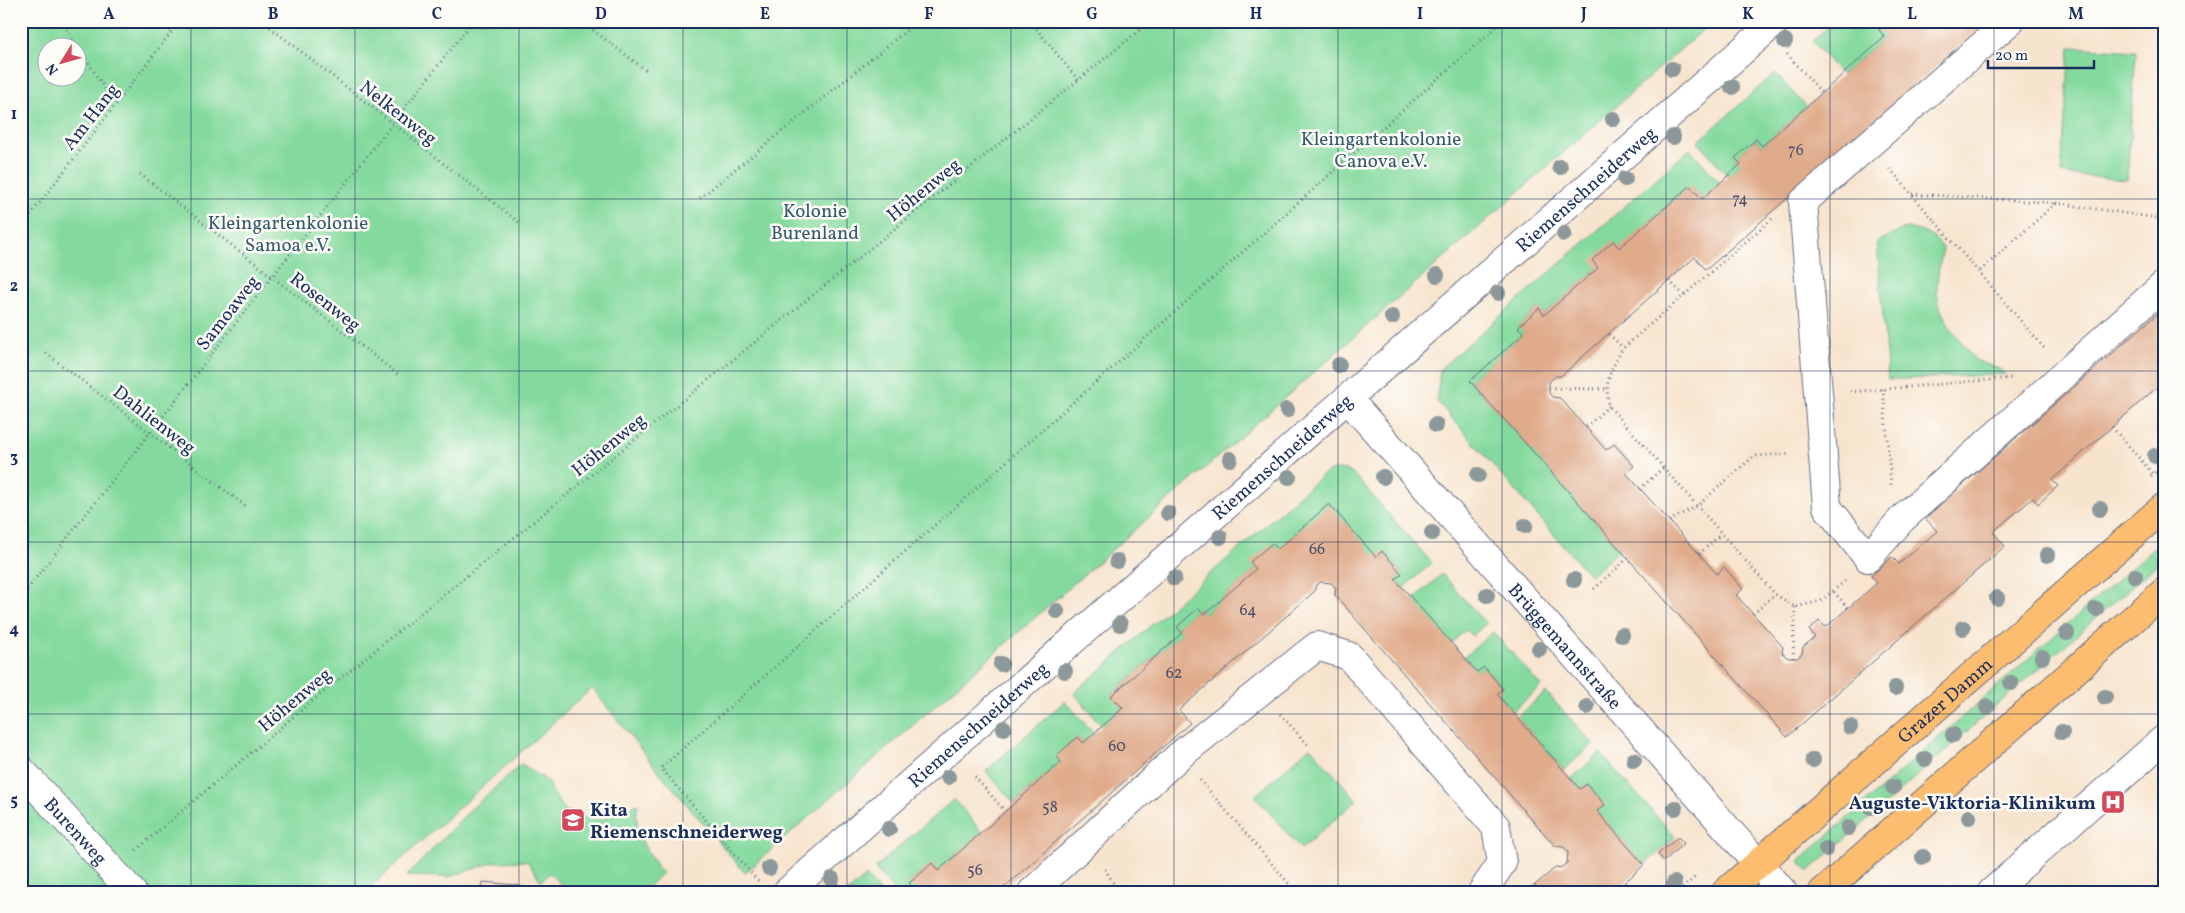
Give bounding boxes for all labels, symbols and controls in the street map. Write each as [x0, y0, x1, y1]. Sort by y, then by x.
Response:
text: A [103, 4, 115, 26]
text: B [268, 4, 279, 26]
text: C [432, 4, 442, 26]
text: D [595, 4, 607, 26]
text: E [760, 4, 770, 26]
text: F [924, 4, 934, 26]
text: G [1086, 4, 1098, 26]
text: H [1250, 4, 1262, 26]
text: I [1417, 4, 1423, 26]
text: J [1580, 4, 1587, 26]
text: K [1742, 4, 1754, 26]
text: L [1907, 4, 1917, 26]
text: M [2068, 4, 2084, 26]
north arrow [38, 38, 88, 88]
scale bar [1988, 38, 2094, 70]
text: 20 m [1995, 46, 2028, 67]
text: N [42, 59, 63, 79]
street label: Nelkenweg [354, 75, 442, 152]
street label: Am Hang [57, 78, 126, 156]
text: 1 [11, 104, 17, 126]
street label: Riemenschneiderweg [1511, 121, 1663, 259]
park label: Kleingartenkolonie Canova e.V. [1301, 127, 1461, 175]
house number: 76 [1788, 140, 1804, 162]
street label: Höhenweg [882, 153, 967, 228]
house number: 74 [1732, 189, 1748, 211]
park label: Kolonie Burenland [771, 199, 859, 247]
park label: Kleingartenkolonie Samoa e.V. [208, 211, 368, 259]
street label: Rosenweg [284, 267, 366, 339]
street label: Samoaweg [191, 270, 266, 356]
text: 2 [10, 276, 18, 298]
street label: Dahlienweg [107, 380, 201, 461]
street label: Riemenschneiderweg [1207, 389, 1359, 527]
street label: Höhenweg [567, 408, 652, 483]
text: 3 [10, 447, 18, 469]
house number: 66 [1309, 539, 1325, 561]
street label: Brüggemannstraße [1501, 578, 1627, 716]
house number: 64 [1239, 600, 1257, 622]
text: 4 [9, 619, 19, 641]
street label: Grazer Damm [1893, 652, 1999, 750]
street label: Riemenschneiderweg [903, 657, 1055, 795]
street label: Höhenweg [253, 662, 337, 739]
house number: 62 [1166, 663, 1182, 685]
house number: 60 [1108, 736, 1126, 758]
hospital icon: Auguste-Viktoria-Klinikum [2100, 789, 2126, 815]
text: 5 [10, 790, 18, 812]
place label: Auguste-Viktoria-Klinikum [1849, 791, 2096, 817]
street label: Burenweg [37, 792, 112, 872]
house number: 58 [1042, 797, 1058, 819]
place label: Kita Riemenschneiderweg [590, 798, 783, 846]
school or university icon: Kita Riemenschneiderweg [560, 807, 586, 833]
house number: 56 [967, 860, 983, 882]

